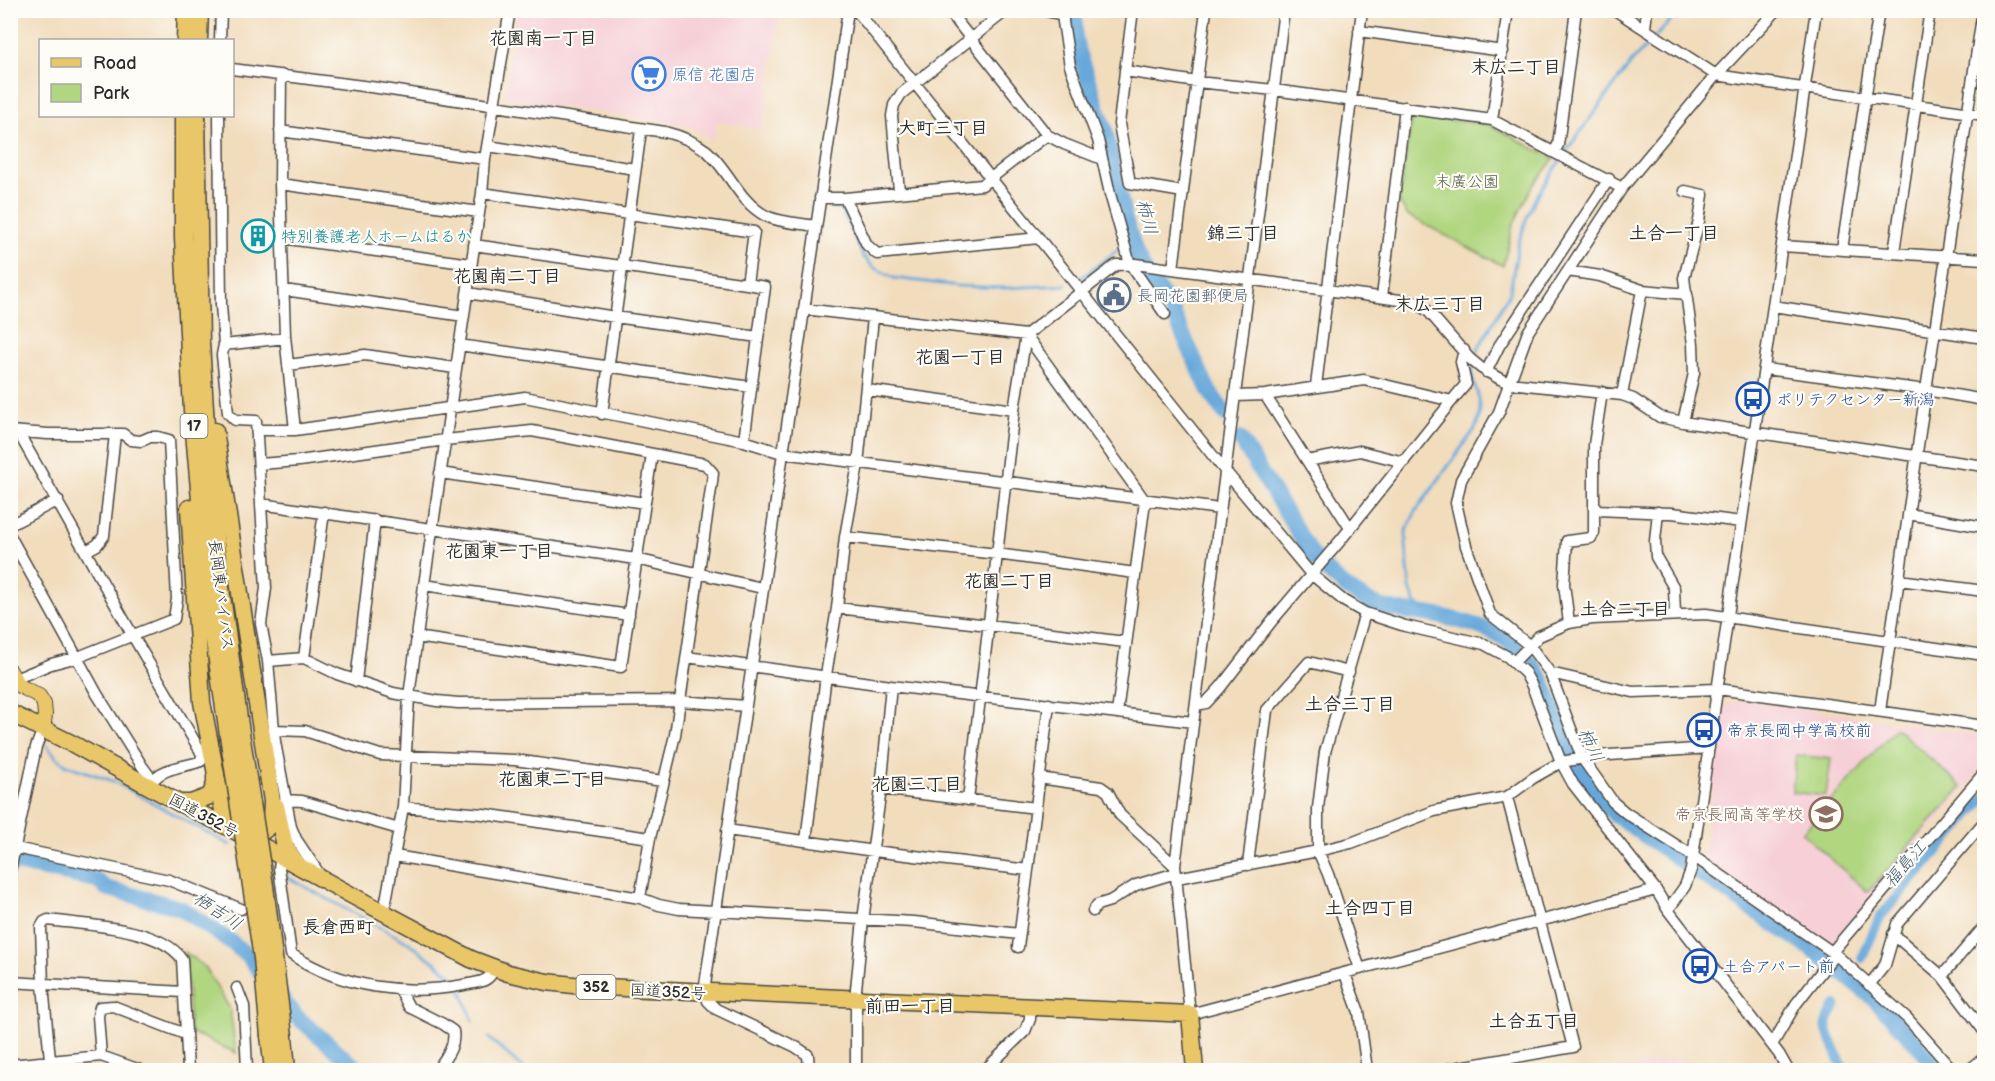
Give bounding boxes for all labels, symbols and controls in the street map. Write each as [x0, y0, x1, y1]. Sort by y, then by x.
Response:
district label: 花園南一丁目 [489, 28, 597, 49]
legend [39, 39, 234, 117]
text: Road [93, 53, 137, 74]
supermarket icon: 原信 花園店 [631, 56, 667, 92]
district label: 末広二丁目 [1471, 57, 1561, 78]
place label: 原信 花園店 [672, 66, 756, 85]
text: Park [93, 83, 129, 104]
district label: 大町三丁目 [898, 118, 988, 139]
park label: 末廣公園 [1435, 173, 1499, 192]
water label: 柿川 [1132, 197, 1161, 237]
building icon: 特別養護老人ホームはるか [240, 218, 276, 254]
district label: 錦三丁目 [1207, 223, 1279, 244]
district label: 土合一丁目 [1629, 223, 1719, 244]
place label: 特別養護老人ホームはるか [281, 228, 472, 247]
district label: 花園南二丁目 [453, 266, 561, 287]
public building icon: 長岡花園郵便局 [1096, 277, 1132, 313]
place label: 長岡花園郵便局 [1137, 287, 1249, 306]
district label: 末広三丁目 [1395, 294, 1485, 315]
district label: 花園一丁目 [915, 347, 1005, 368]
bus stop icon: ポリテクセンター新潟 [1735, 381, 1771, 417]
place label: ポリテクセンター新潟 [1776, 391, 1935, 410]
road number: 17 [180, 414, 208, 438]
street label: 長岡東バイパス [204, 539, 237, 652]
district label: 花園東一丁目 [445, 541, 553, 562]
district label: 花園二丁目 [964, 571, 1054, 592]
district label: 土合二丁目 [1580, 599, 1670, 620]
district label: 土合三丁目 [1305, 694, 1395, 715]
bus stop icon: 帝京長岡中学高校前 [1686, 712, 1722, 748]
place label: 帝京長岡中学高校前 [1727, 722, 1871, 741]
water label: 柿川 [1573, 724, 1608, 766]
district label: 花園東二丁目 [498, 769, 606, 790]
district label: 花園三丁目 [872, 774, 962, 795]
street label: 国道352号 [165, 790, 242, 843]
school or university icon: 帝京長岡高等学校 [1808, 796, 1844, 832]
place label: 帝京長岡高等学校 [1675, 806, 1803, 825]
water label: 福島江 [1880, 836, 1932, 892]
water label: 栖吉川 [189, 888, 246, 935]
district label: 土合四丁目 [1325, 898, 1415, 919]
district label: 長倉西町 [302, 917, 374, 938]
bus stop icon: 土合アパート前 [1682, 948, 1718, 984]
place label: 土合アパート前 [1723, 958, 1834, 977]
road number: 352 [576, 975, 616, 999]
street label: 国道352号 [629, 981, 707, 1004]
district label: 前田一丁目 [865, 996, 955, 1017]
district label: 土合五丁目 [1489, 1011, 1579, 1032]

